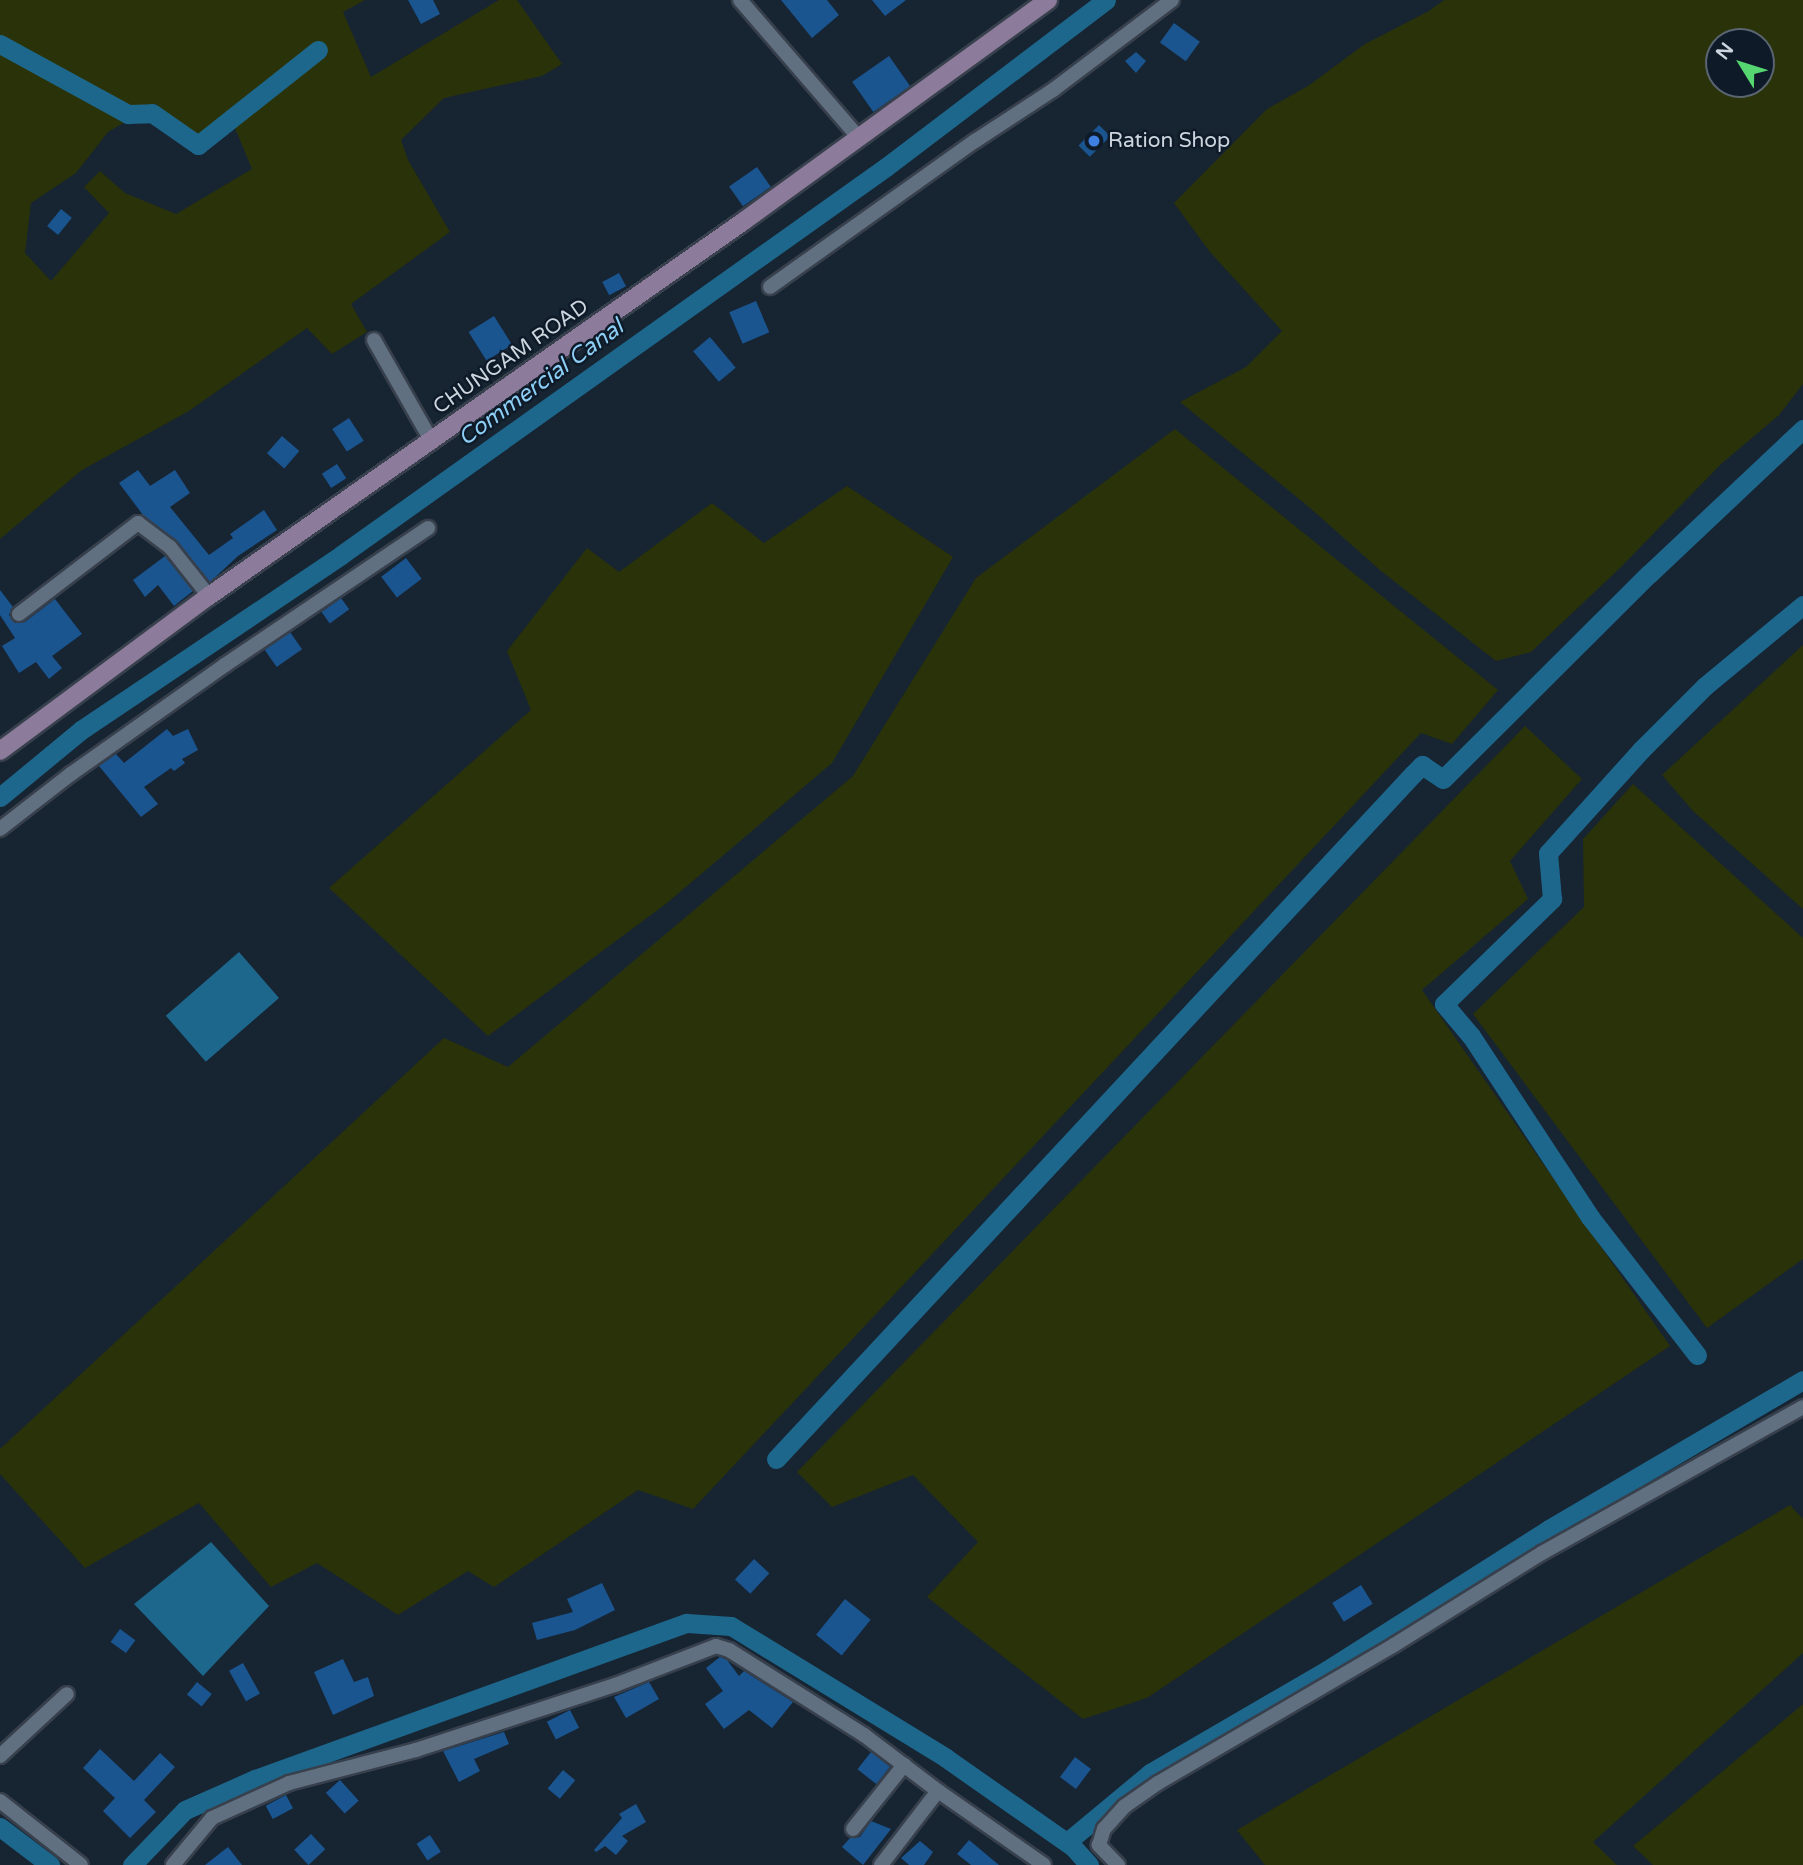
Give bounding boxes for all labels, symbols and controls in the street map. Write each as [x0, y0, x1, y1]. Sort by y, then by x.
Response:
north arrow [1705, 28, 1775, 98]
text: N [1712, 39, 1738, 64]
place label: Ration Shop [1108, 128, 1230, 154]
marker: Ration Shop [1086, 133, 1102, 149]
street label: CHUNGAM ROAD [429, 294, 593, 420]
water label: Commercial Canal [453, 314, 629, 452]

